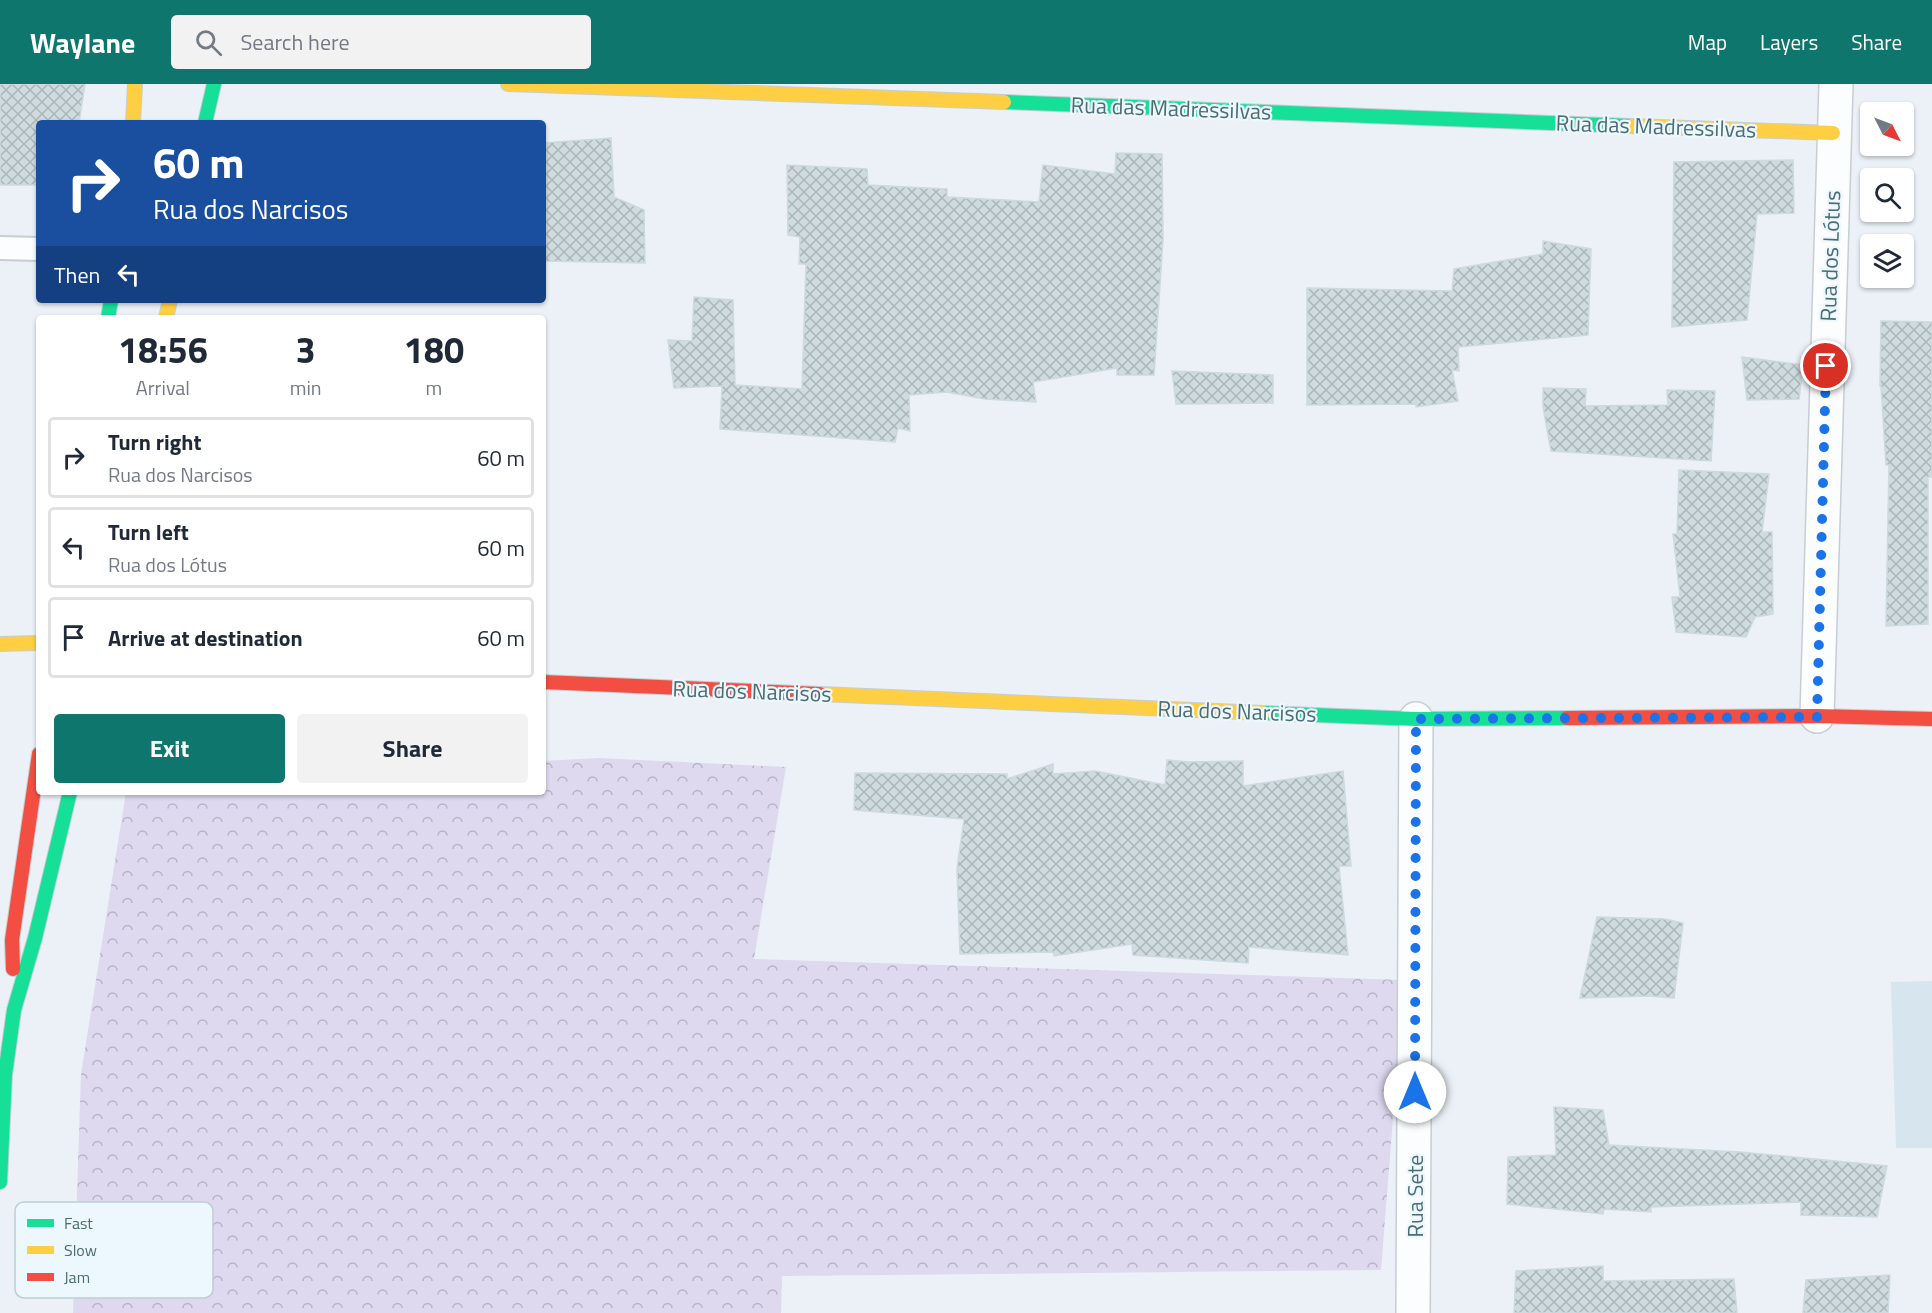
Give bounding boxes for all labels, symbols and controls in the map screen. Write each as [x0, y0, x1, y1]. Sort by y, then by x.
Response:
search box [171, 15, 591, 69]
text: Waylane [30, 21, 135, 64]
text: Search here [240, 25, 350, 59]
icon: search [192, 26, 225, 59]
text: Map [1688, 26, 1727, 58]
text: Layers [1760, 26, 1818, 58]
text: Share [1851, 26, 1902, 58]
street label: Rua das Madressilvas [1070, 88, 1272, 128]
north arrow [1860, 102, 1914, 156]
map controls [1860, 102, 1914, 288]
street label: Rua das Madressilvas [1555, 106, 1757, 146]
text: 60 m [153, 130, 245, 194]
icon: right [54, 144, 132, 222]
button: search [1860, 168, 1914, 222]
text: Rua dos Narcisos [153, 188, 348, 229]
street label: Rua dos Lótus [1811, 190, 1849, 322]
button: layers [1860, 234, 1914, 288]
text: Then [54, 258, 100, 292]
icon: left [112, 258, 145, 291]
text: 18:56 [118, 322, 208, 377]
text: 3 [296, 322, 316, 377]
text: 180 [404, 322, 464, 377]
pin [1800, 340, 1851, 391]
icon: arrive [1809, 349, 1842, 382]
text: Arrival [136, 372, 190, 403]
text: min [290, 372, 322, 403]
text: m [425, 372, 442, 403]
text: Turn right [108, 425, 202, 459]
icon: right [57, 441, 90, 474]
text: 60 m [477, 441, 525, 475]
text: Rua dos Narcisos [108, 459, 253, 490]
text: Turn left [108, 515, 189, 549]
icon: left [57, 531, 90, 564]
text: 60 m [477, 531, 525, 565]
text: Rua dos Lótus [108, 549, 227, 580]
icon: arrive [57, 621, 90, 654]
text: Arrive at destination [108, 621, 303, 655]
text: 60 m [477, 621, 525, 655]
street label: Rua dos Narcisos [672, 671, 832, 711]
street label: Rua dos Narcisos [1157, 691, 1317, 731]
button: Exit [54, 714, 285, 783]
button: Share [297, 714, 528, 783]
position arrow [1383, 1060, 1447, 1124]
street label: Rua Sete [1398, 1155, 1432, 1237]
legend [15, 1202, 213, 1298]
text: Fast [64, 1211, 93, 1235]
text: Slow [64, 1238, 97, 1262]
text: Jam [64, 1265, 90, 1289]

